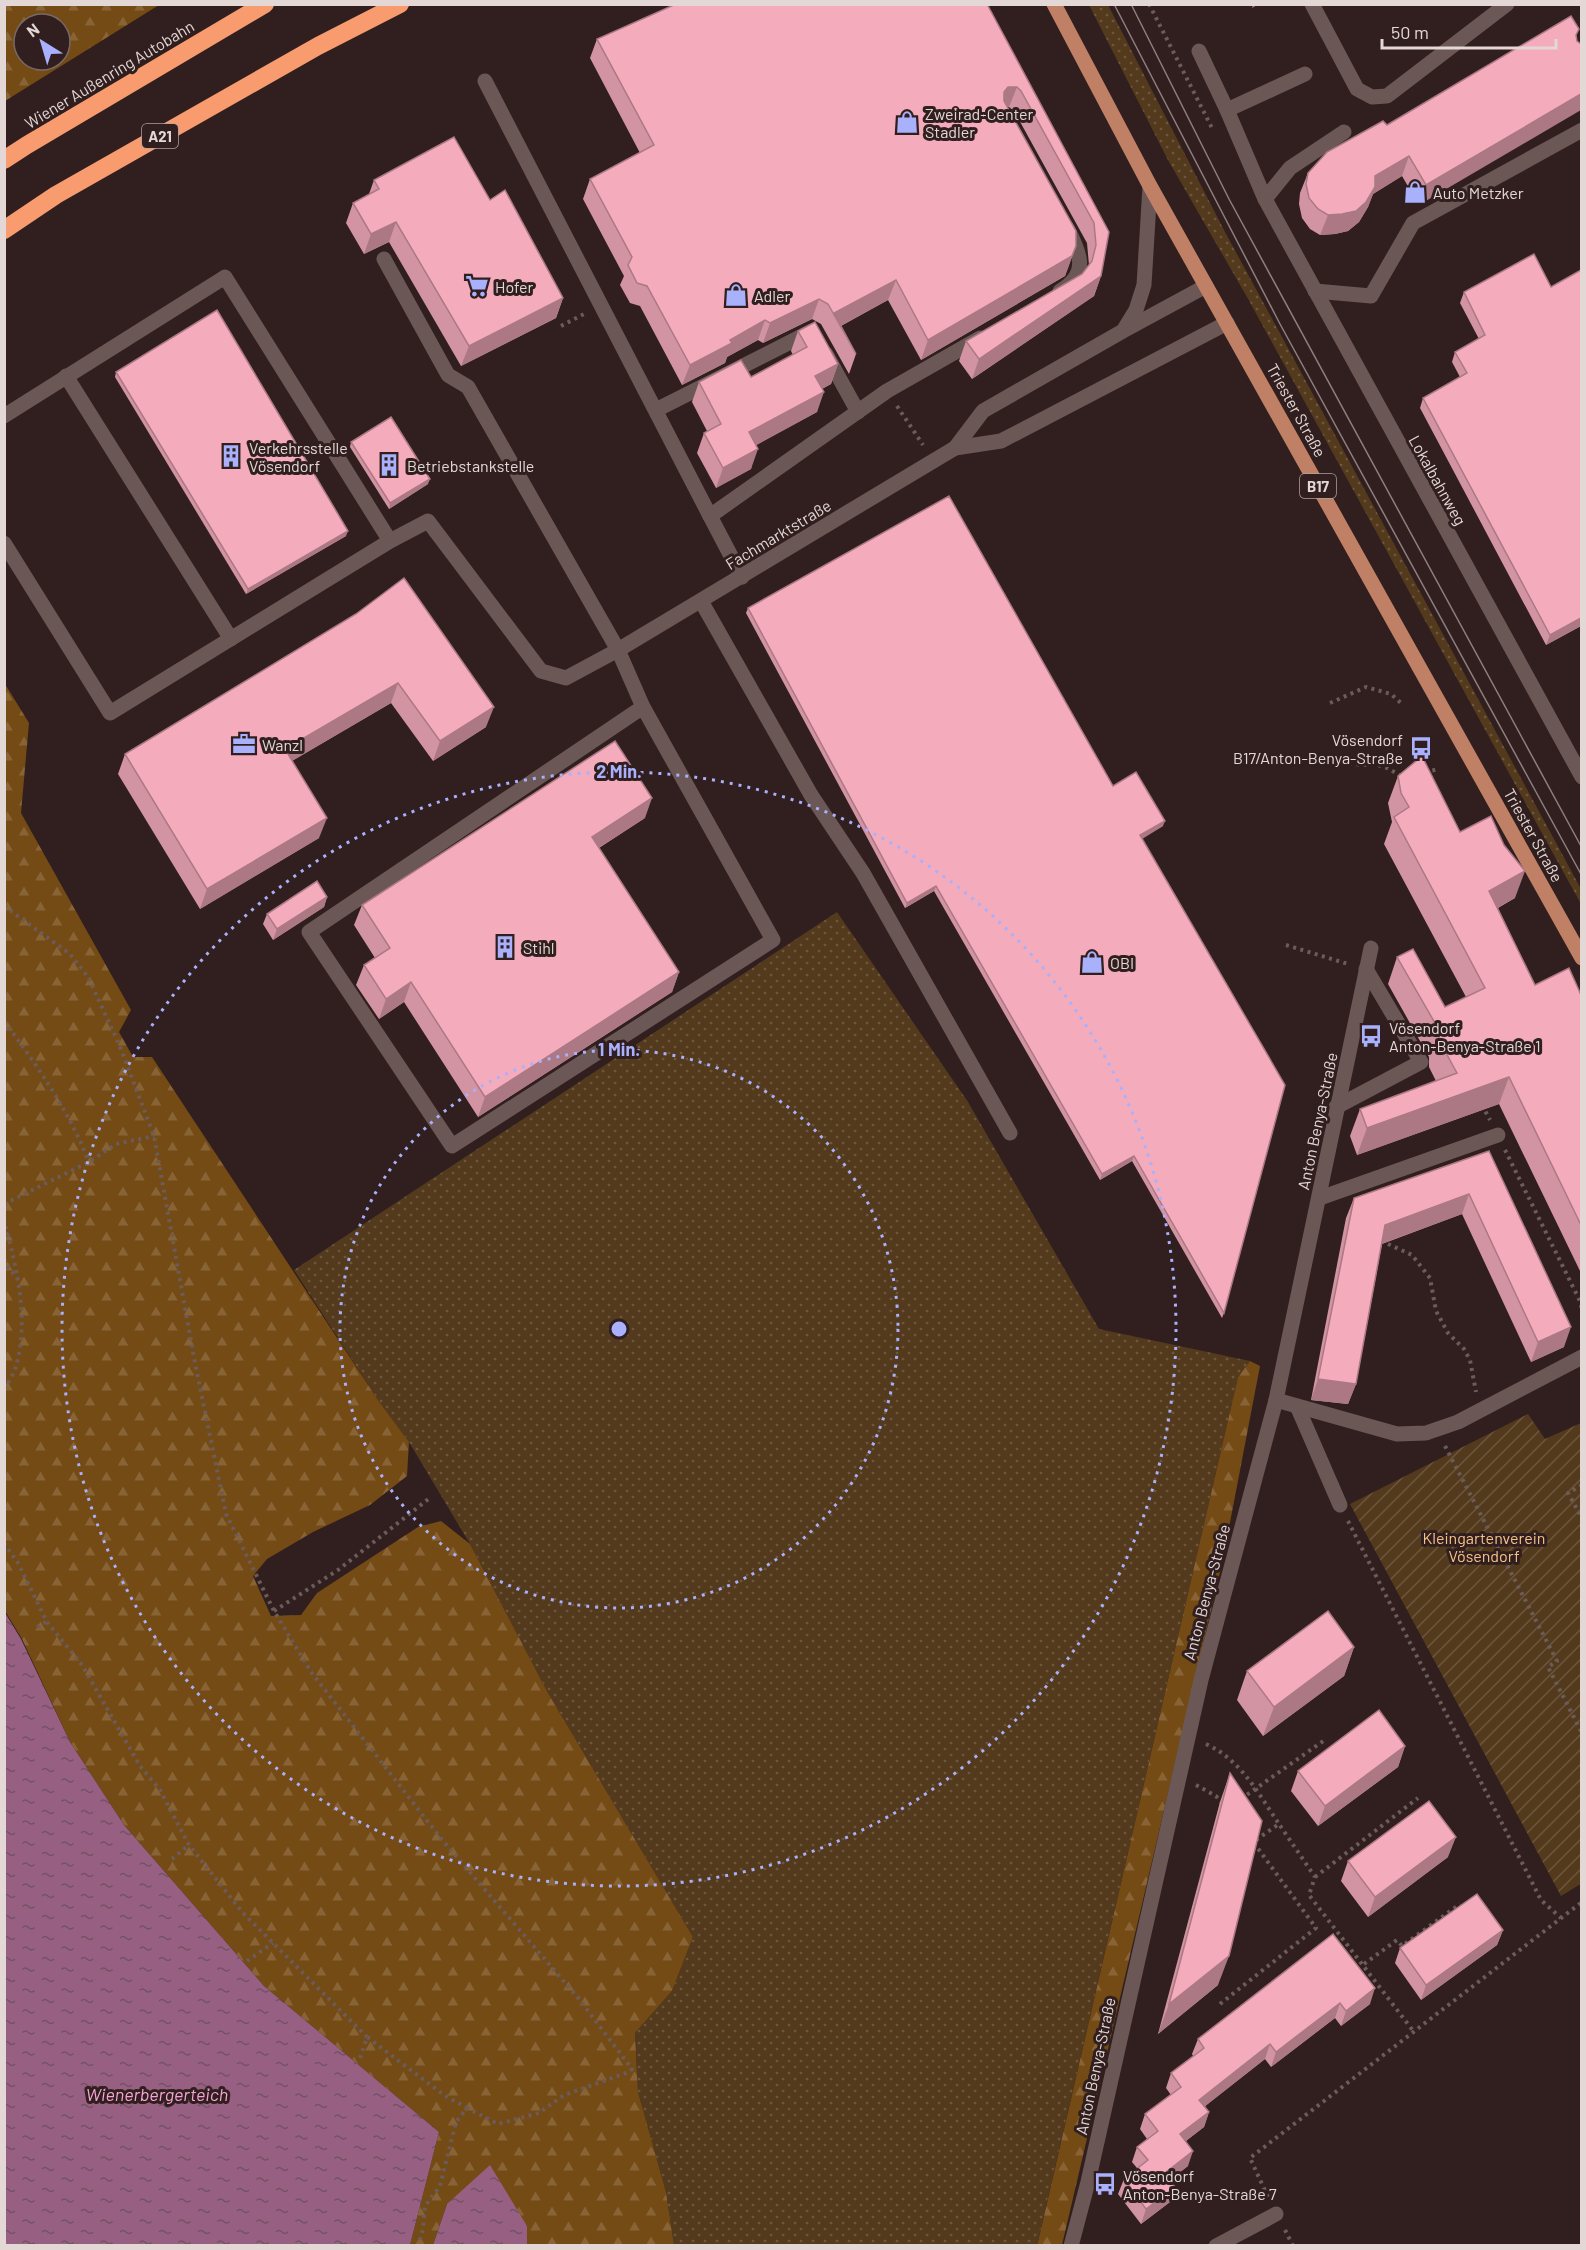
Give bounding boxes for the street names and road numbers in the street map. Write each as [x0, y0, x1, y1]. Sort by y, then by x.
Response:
street label: Wiener Außenring Autobahn [21, 16, 197, 132]
road number: A21 [142, 124, 178, 148]
street label: Triester Straße [1263, 360, 1331, 460]
street label: Lokalbahnweg [1405, 432, 1471, 528]
road number: B17 [1300, 474, 1336, 498]
street label: Fachmarktstraße [722, 495, 834, 573]
street label: Triester Straße [1500, 785, 1568, 885]
street label: Anton Benya-Straße [1293, 1051, 1341, 1191]
street label: Anton Benya-Straße [1179, 1522, 1233, 1662]
street label: Anton Benya-Straße [1071, 1996, 1119, 2136]

